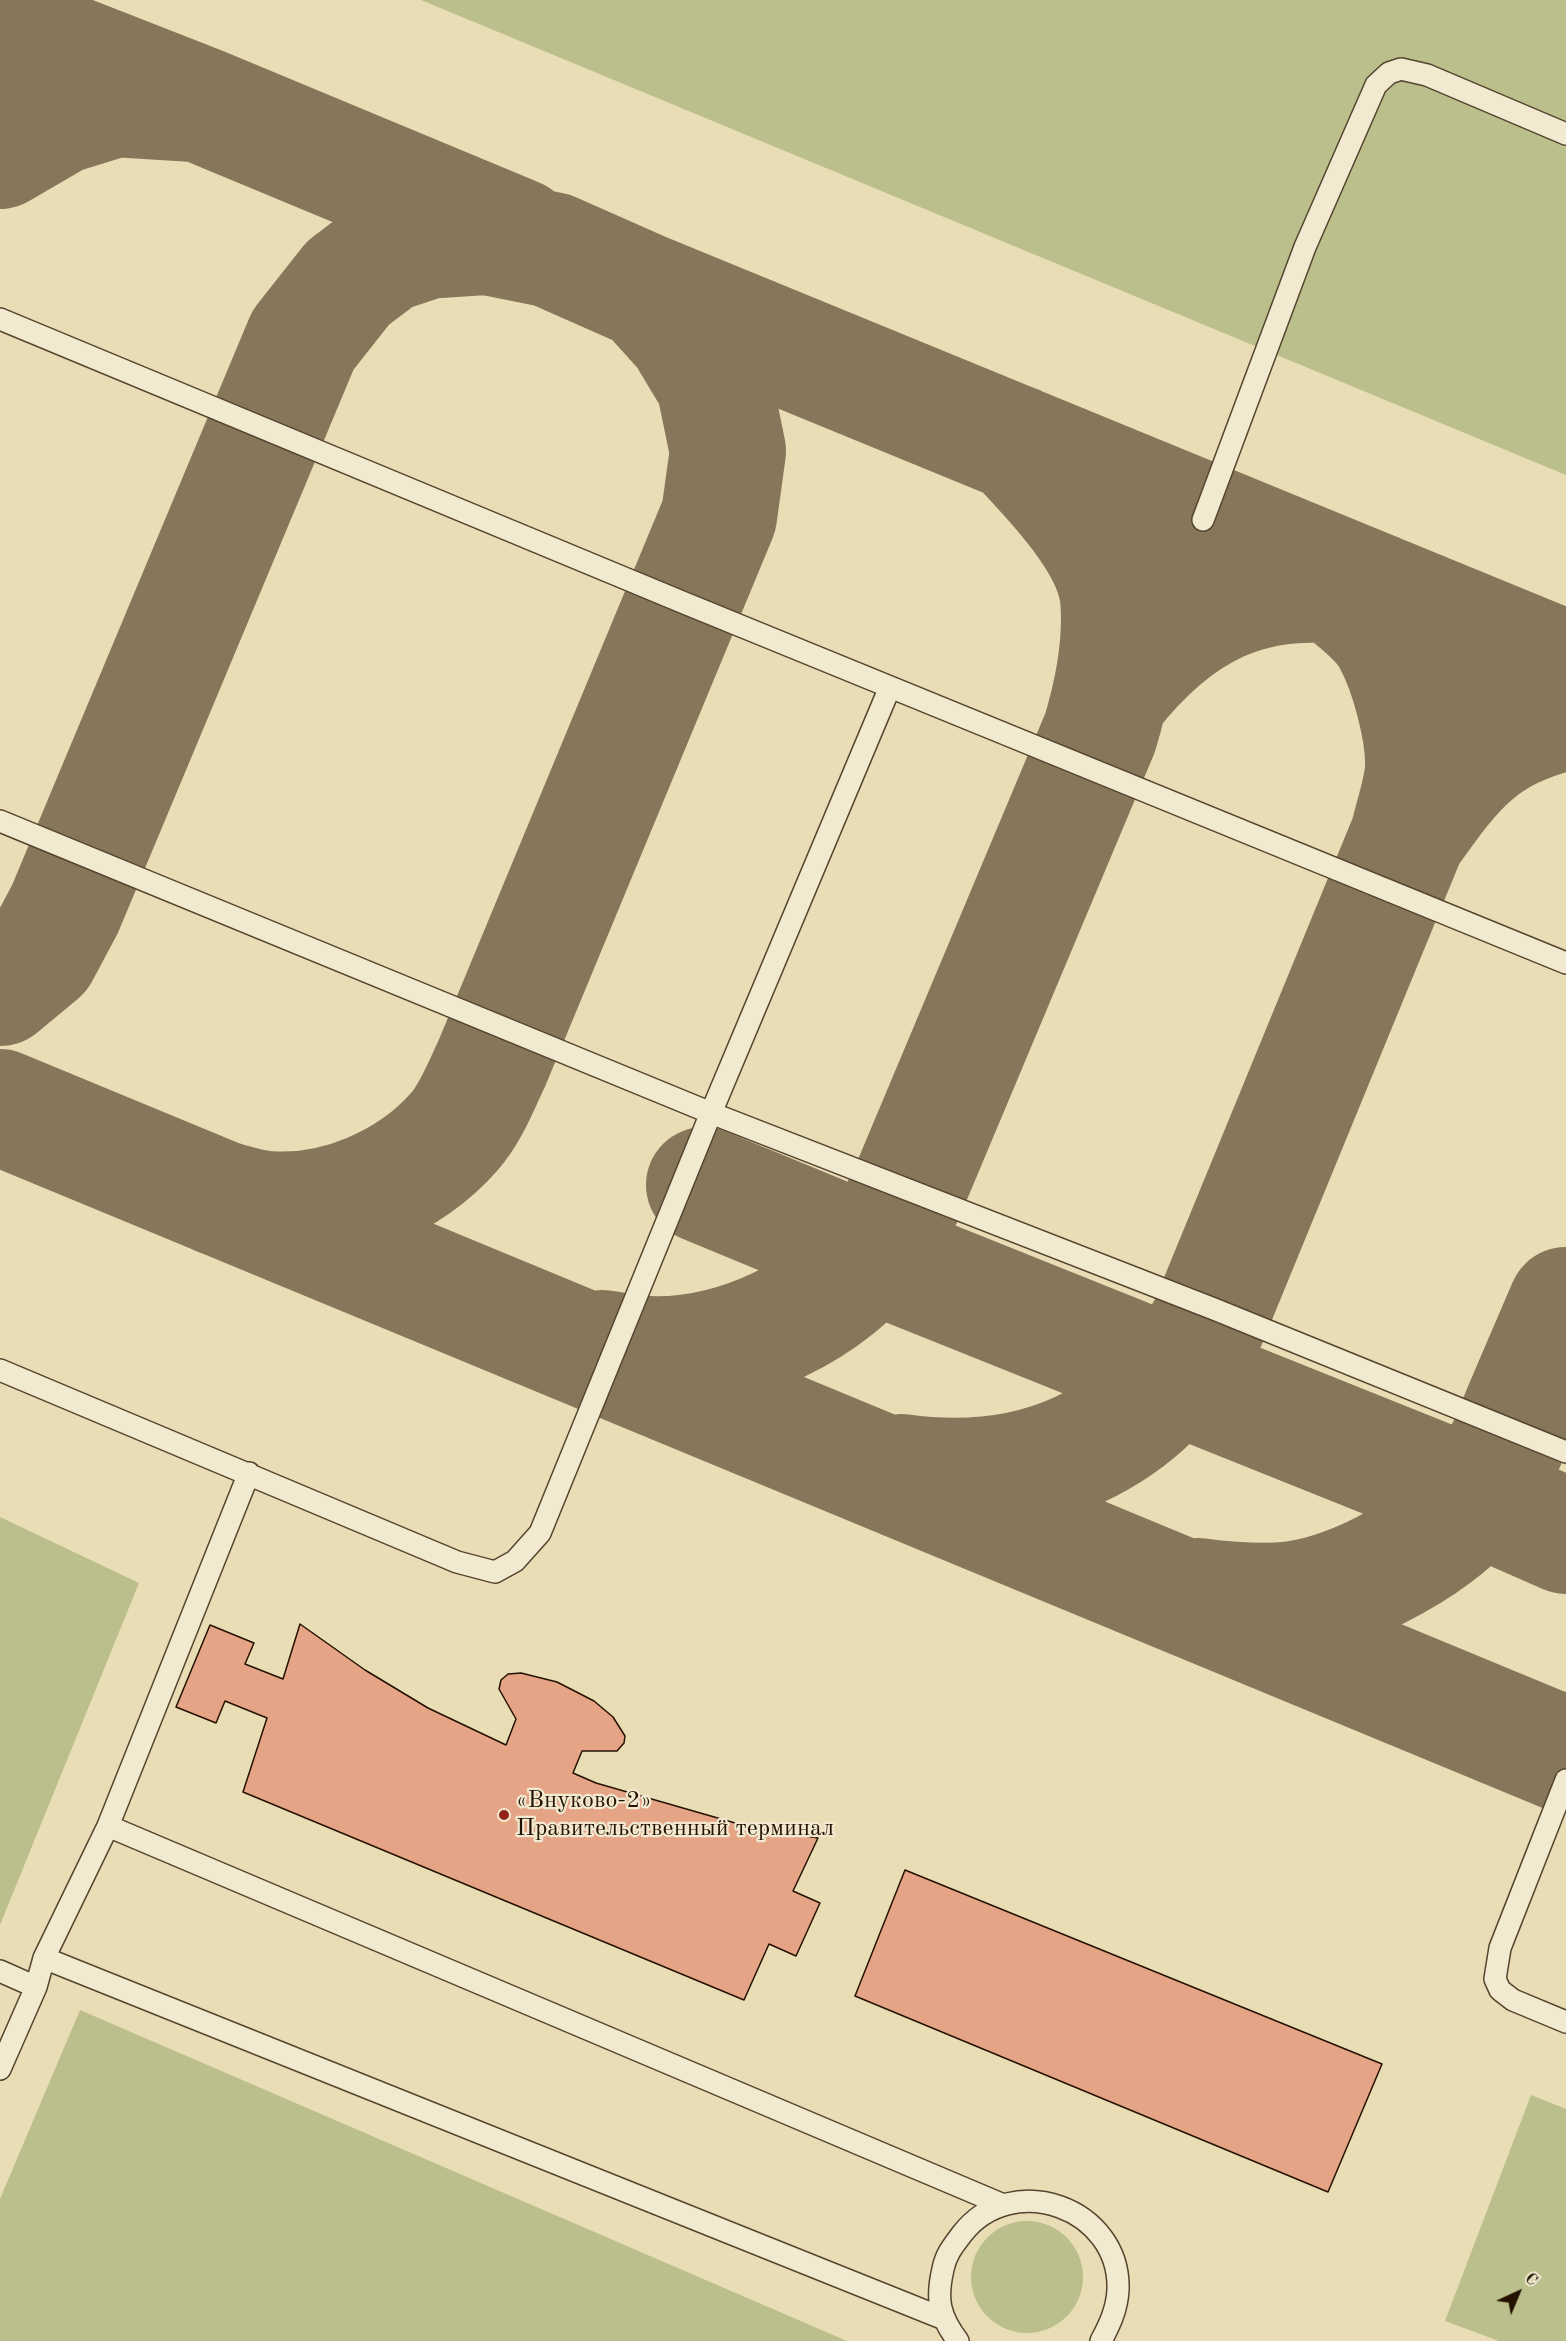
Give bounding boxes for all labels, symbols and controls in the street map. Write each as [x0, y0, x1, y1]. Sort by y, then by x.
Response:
place label: «Внуково-2» Правительственный терминал [516, 1787, 834, 1843]
marker: «Внуково-2» Правительственный терминал [497, 1808, 511, 1822]
north arrow [1488, 2263, 1548, 2323]
text: С [1521, 2271, 1540, 2289]

